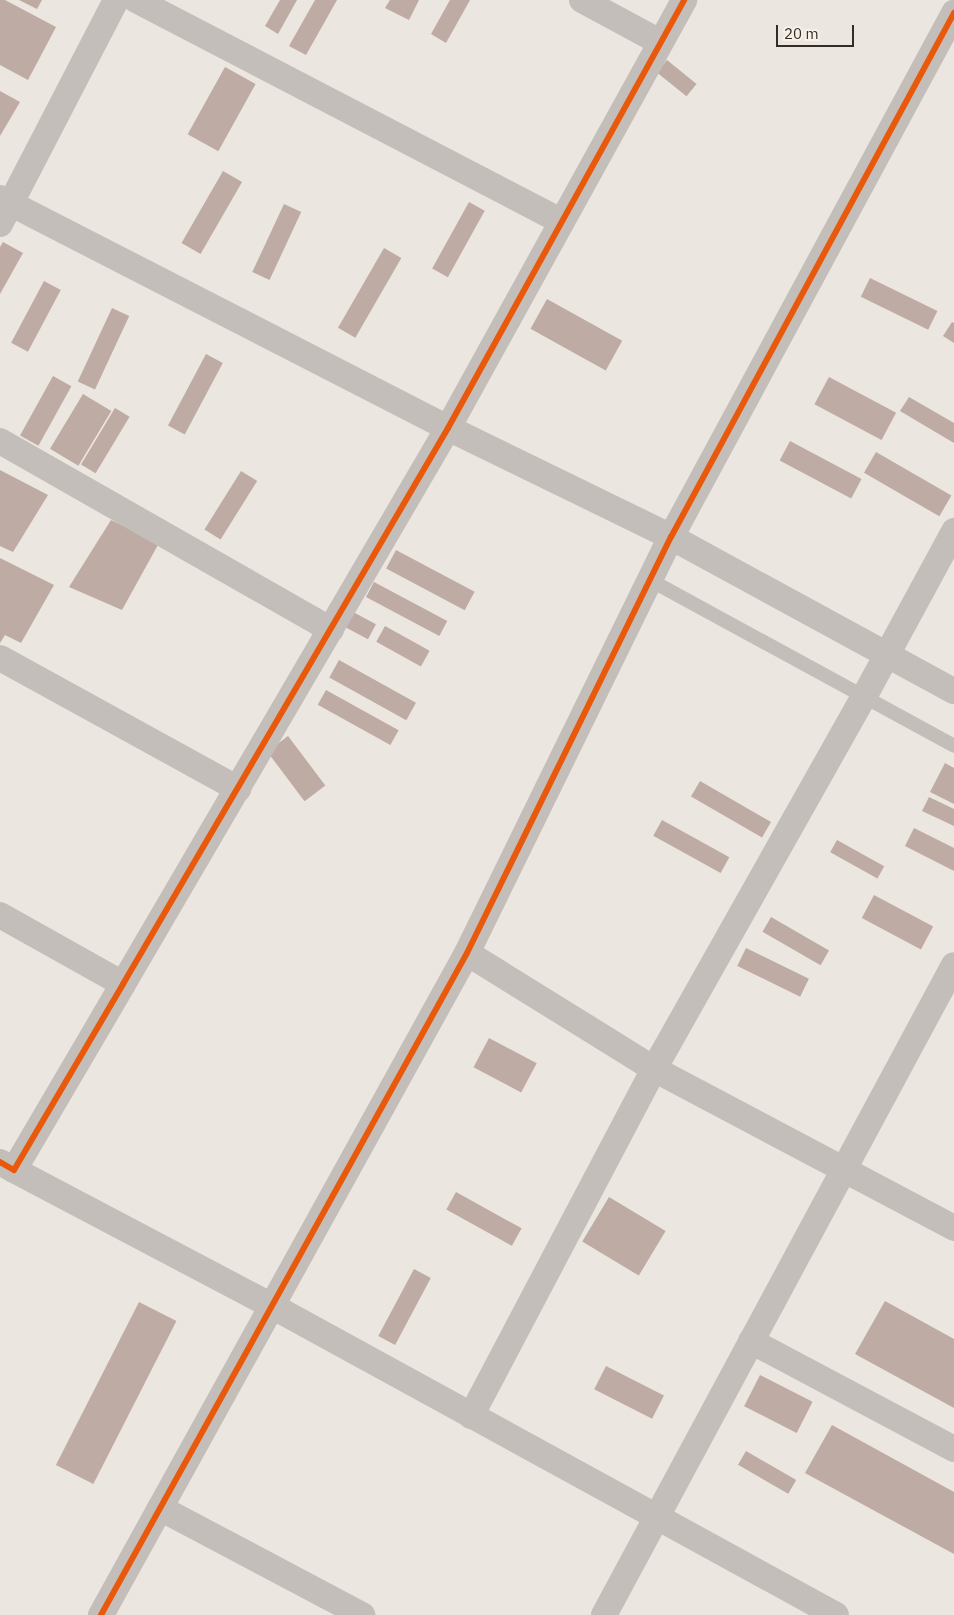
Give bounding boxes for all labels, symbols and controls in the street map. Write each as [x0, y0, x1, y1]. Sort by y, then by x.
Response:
scale bar [779, 15, 856, 47]
text: 20 m [784, 24, 819, 43]

